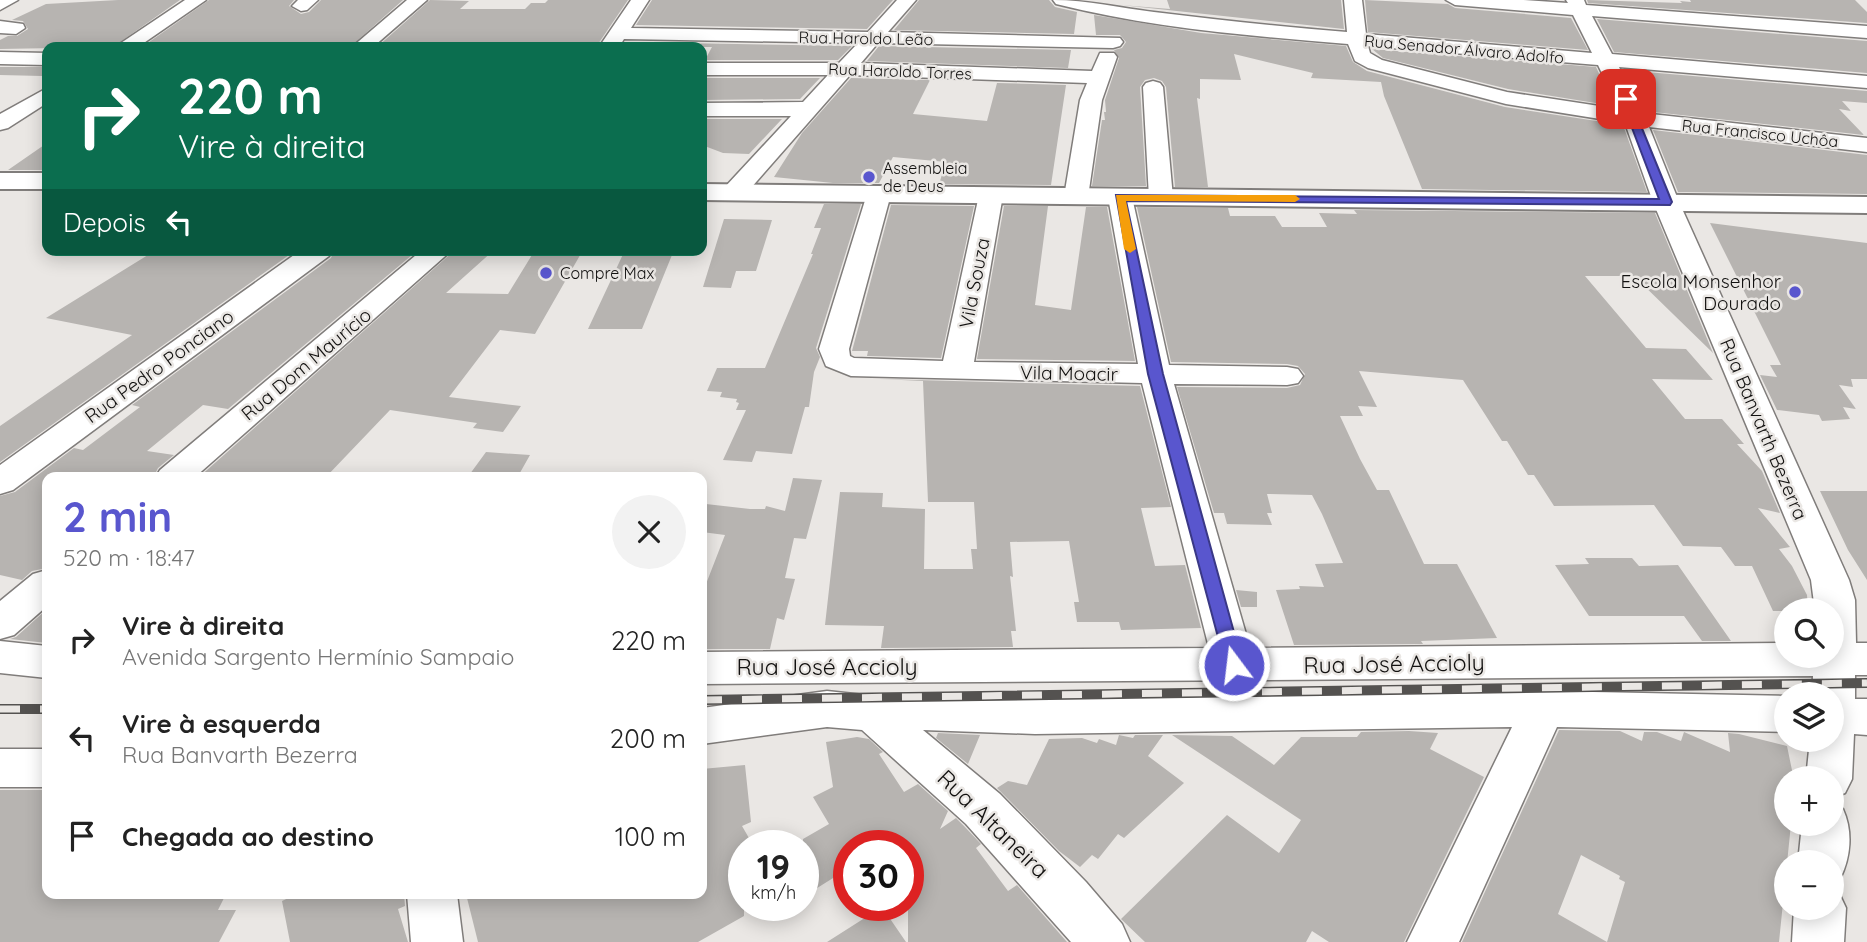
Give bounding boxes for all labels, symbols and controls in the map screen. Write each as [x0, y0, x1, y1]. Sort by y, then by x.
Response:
street label: Rua Haroldo Leão [799, 27, 933, 49]
street label: Rua Senador Álvaro Adolfo [1363, 30, 1565, 68]
street label: Rua Haroldo Torres [828, 59, 972, 83]
text: 220 m [178, 65, 323, 126]
pin [1596, 69, 1656, 129]
icon: right [63, 70, 154, 161]
icon: arrive [1607, 80, 1645, 118]
street label: Rua Francisco Uchôa [1681, 115, 1839, 151]
text: Vire à direita [178, 126, 366, 166]
place label: Assembleia de Deus [883, 158, 967, 196]
marker: Assembleia de Deus [861, 169, 877, 185]
icon: left [160, 203, 198, 241]
text: Depois [63, 206, 146, 239]
street label: Vila Souza [954, 236, 994, 330]
place label: Compre Max [560, 263, 655, 283]
marker: Compre Max [538, 265, 554, 281]
place label: Escola Monsenhor Dourado [1621, 269, 1782, 315]
marker: Escola Monsenhor Dourado [1787, 284, 1803, 300]
street label: Rua Dom Maurício [236, 303, 376, 425]
street label: Rua Pedro Ponciano [80, 304, 238, 428]
street label: Rua Banvarth Bezerra [1715, 335, 1813, 523]
street label: Vila Moacir [1020, 360, 1119, 386]
text: 2 min [63, 490, 172, 543]
button: close [612, 495, 686, 569]
text: 520 m · 18:47 [63, 543, 195, 572]
map controls [1774, 598, 1844, 920]
button: search [1774, 598, 1844, 668]
text: Vire à direita [122, 609, 284, 642]
icon: right [63, 621, 101, 659]
text: 220 m [611, 624, 686, 657]
position arrow [1197, 628, 1271, 702]
text: Avenida Sargento Hermínio Sampaio [122, 642, 514, 671]
street label: Rua José Accioly [1303, 647, 1485, 680]
street label: Rua José Accioly [736, 652, 918, 681]
button: layers [1774, 682, 1844, 752]
text: Vire à esquerda [122, 707, 321, 740]
icon: left [63, 719, 101, 757]
text: 200 m [610, 722, 686, 755]
text: Rua Banvarth Bezerra [122, 740, 358, 769]
street label: Rua Altaneira [931, 763, 1055, 884]
button: + [1774, 766, 1844, 836]
icon: arrive [63, 817, 101, 855]
text: Chegada ao destino [122, 820, 374, 853]
text: 100 m [615, 820, 686, 853]
speed limit sign: 30 [833, 830, 924, 921]
text: 19 [757, 844, 790, 888]
button: − [1774, 850, 1844, 920]
text: km/h [751, 881, 796, 904]

